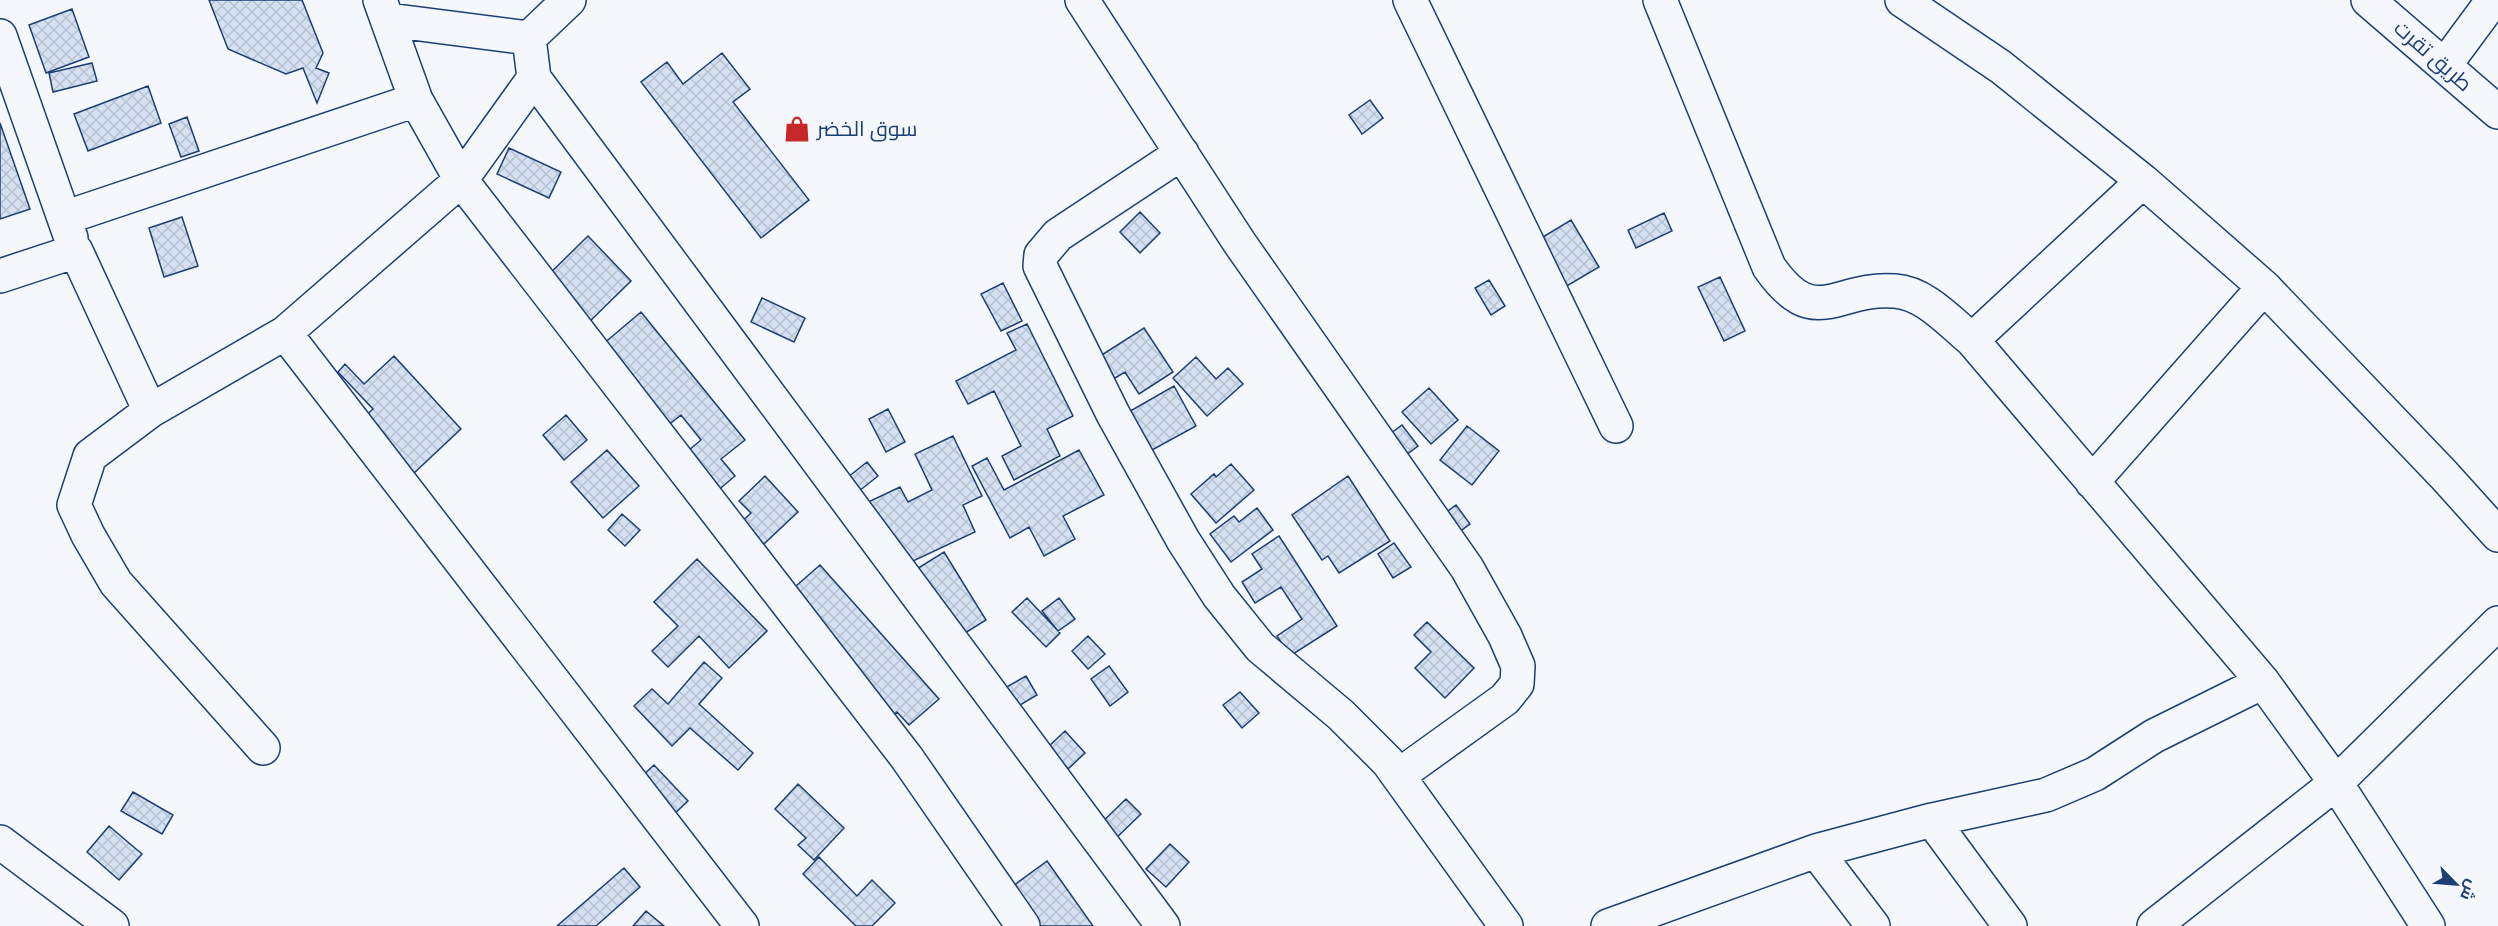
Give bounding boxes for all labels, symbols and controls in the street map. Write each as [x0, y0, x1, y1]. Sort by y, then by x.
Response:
street label: طريق تقرت [2386, 13, 2479, 100]
shop icon: سوق الخضر [782, 114, 812, 144]
place label: سوق الخضر [816, 114, 917, 146]
north arrow [2426, 854, 2486, 914]
text: ش [2453, 876, 2484, 904]

